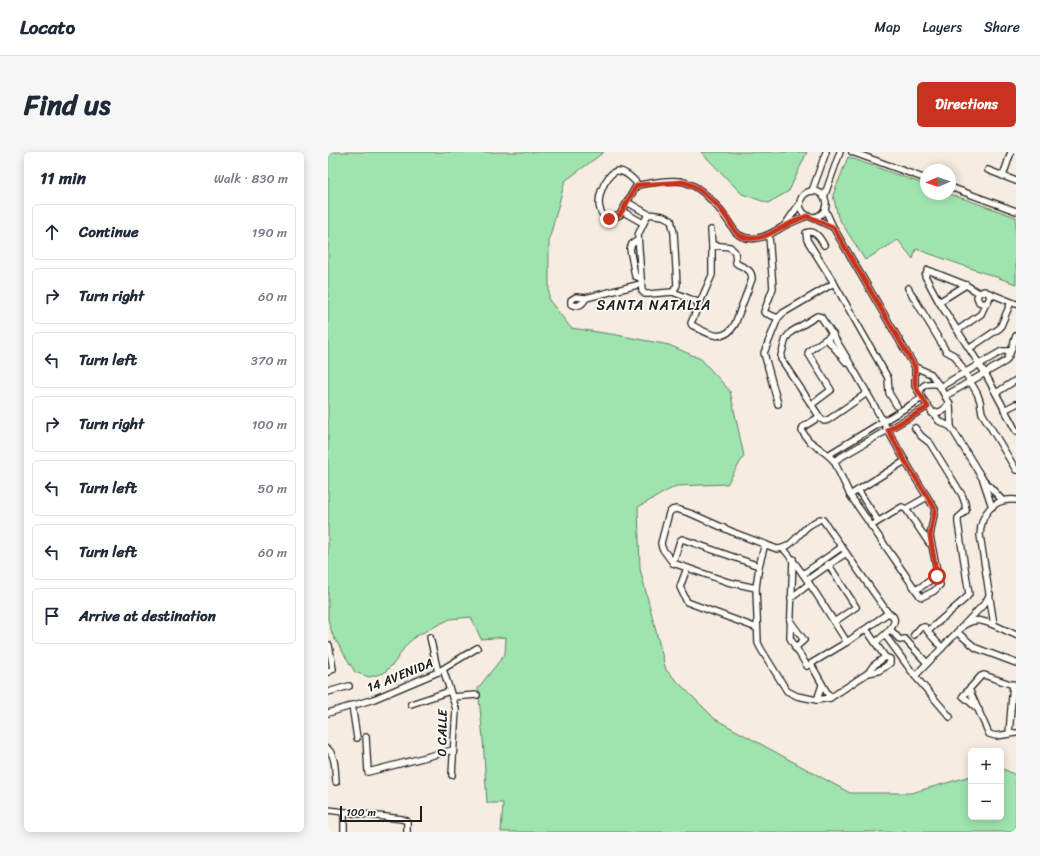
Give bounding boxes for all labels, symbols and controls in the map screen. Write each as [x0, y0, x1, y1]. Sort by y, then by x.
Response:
text: Locato [20, 11, 75, 44]
text: Map [875, 15, 900, 40]
text: Layers [922, 15, 962, 40]
text: Share [984, 15, 1020, 40]
text: Find us [24, 80, 111, 129]
button: Directions [917, 82, 1016, 127]
text: 11 min [40, 163, 86, 193]
north arrow [920, 164, 956, 200]
text: Walk · 830 m [214, 167, 288, 190]
route end [600, 210, 618, 228]
text: Continue [79, 219, 139, 245]
icon: ahead [41, 221, 63, 243]
text: 190 m [252, 221, 287, 244]
text: Turn right [79, 283, 144, 309]
icon: right [41, 285, 63, 307]
text: 60 m [258, 285, 287, 308]
district label: SANTA NATALIA [597, 293, 711, 318]
text: Turn left [79, 347, 137, 373]
icon: left [41, 349, 63, 371]
text: 370 m [251, 349, 287, 372]
text: Turn right [79, 411, 144, 437]
icon: right [41, 413, 63, 435]
text: 100 m [252, 413, 287, 436]
text: Turn left [79, 475, 137, 501]
icon: left [41, 477, 63, 499]
text: 50 m [257, 477, 287, 500]
text: Turn left [79, 539, 137, 565]
icon: left [41, 541, 63, 563]
text: 60 m [258, 541, 287, 564]
route start [928, 567, 946, 585]
text: Arrive at destination [79, 603, 216, 629]
icon: arrive [41, 605, 63, 627]
street label: 14 AVENIDA [363, 651, 437, 699]
street label: 0 CALLE [430, 708, 454, 757]
map controls [968, 748, 1004, 820]
button: + [968, 748, 1004, 784]
button: − [968, 784, 1004, 820]
text: 100 m [346, 803, 376, 822]
scale bar [340, 804, 422, 823]

